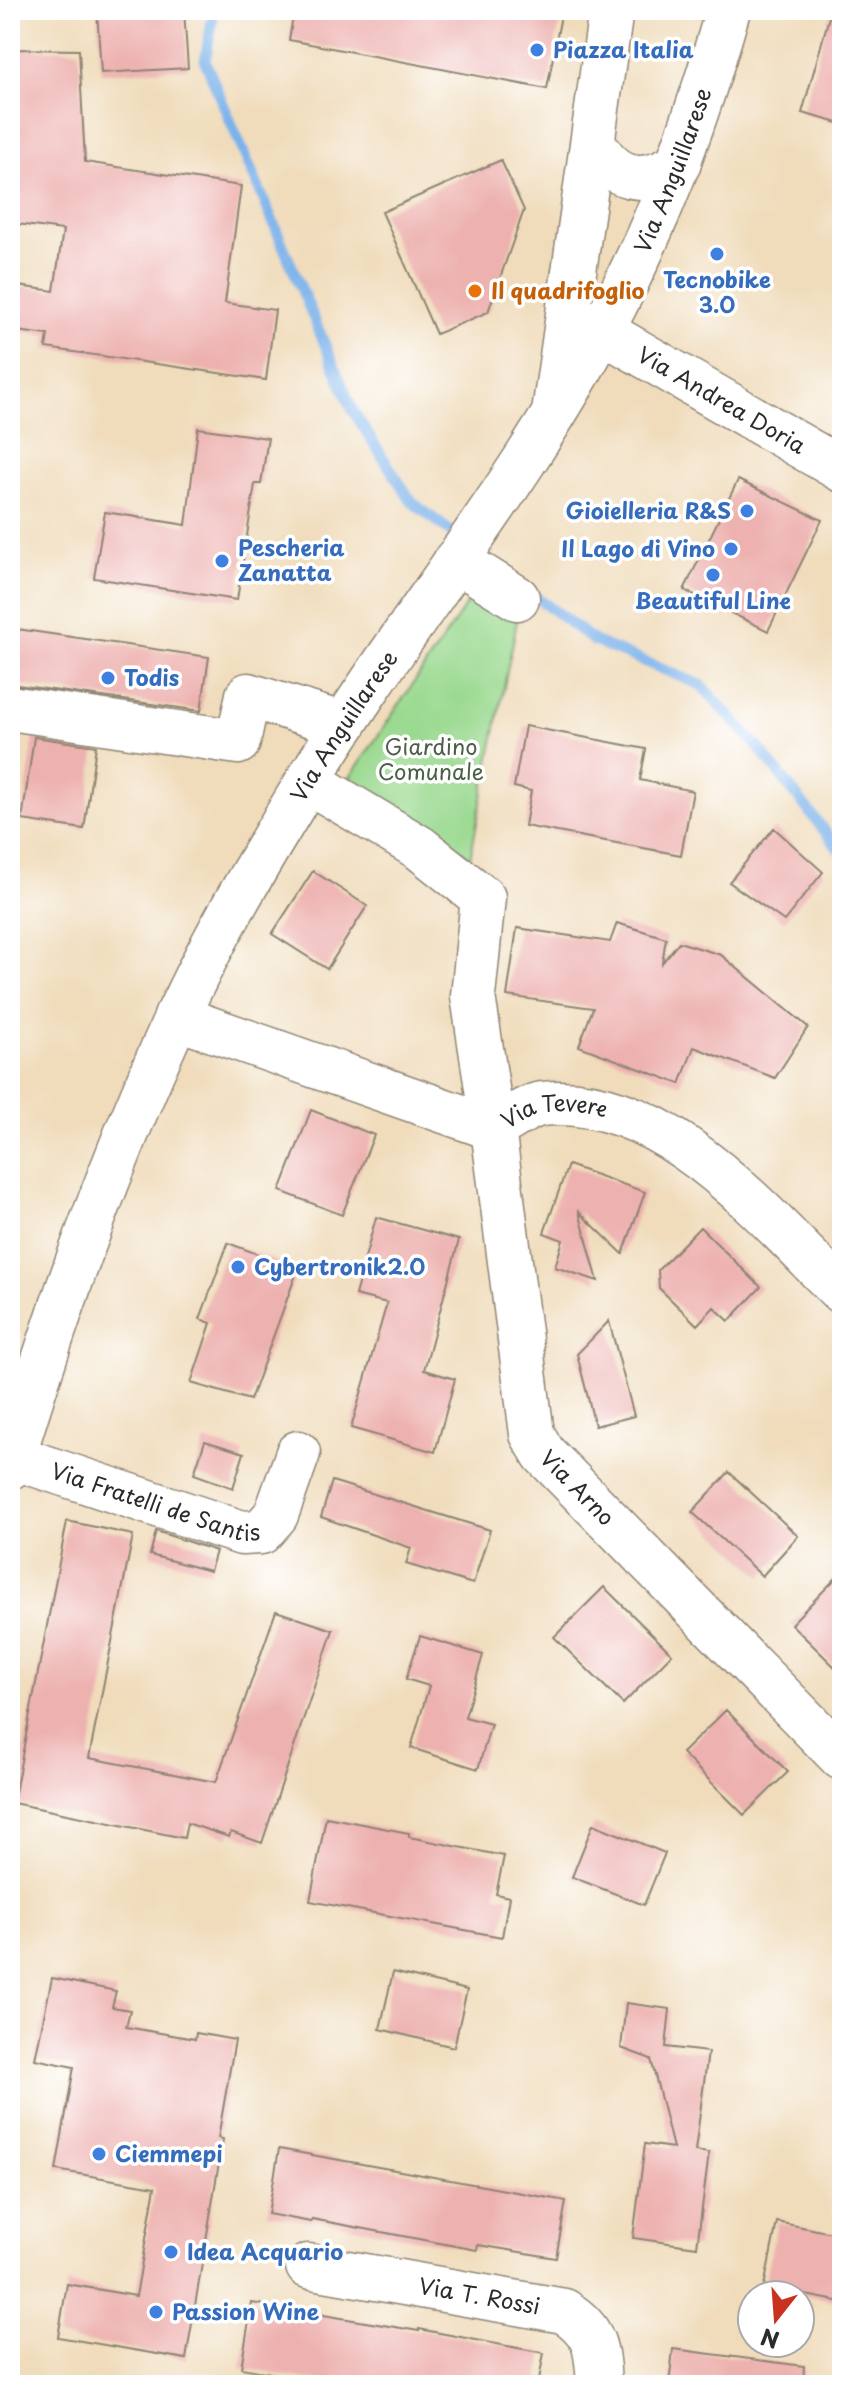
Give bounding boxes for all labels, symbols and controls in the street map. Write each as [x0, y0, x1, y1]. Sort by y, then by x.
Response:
place label: Piazza Italia [553, 32, 694, 65]
marker: Piazza Italia [528, 41, 546, 59]
street label: Via Anguillarese [625, 83, 718, 258]
marker: Tecnobike 3.0 [708, 245, 726, 263]
place label: Tecnobike 3.0 [663, 262, 771, 320]
place label: Il quadrifoglio [491, 273, 645, 306]
marker: Il quadrifoglio [466, 282, 484, 300]
street label: Via Andrea Doria [632, 337, 813, 461]
place label: Gioielleria R&S [566, 493, 731, 526]
marker: Gioielleria R&S [738, 502, 756, 520]
place label: Pescheria Zanatta [238, 530, 345, 588]
place label: Il Lago di Vino [561, 531, 715, 564]
marker: Il Lago di Vino [722, 540, 740, 558]
marker: Pescheria Zanatta [213, 552, 231, 570]
marker: Beautiful Line [704, 566, 722, 584]
place label: Beautiful Line [635, 583, 791, 616]
street label: Via Anguillarese [281, 643, 404, 807]
place label: Todis [124, 660, 179, 693]
marker: Todis [99, 669, 117, 687]
park label: Giardino Comunale [378, 729, 484, 787]
street label: Via Tevere [494, 1085, 612, 1136]
place label: Cybertronik2.0 [254, 1249, 425, 1282]
marker: Cybertronik2.0 [229, 1258, 247, 1276]
street label: Via Arno [533, 1441, 623, 1532]
street label: Via Fratelli de Santis [47, 1453, 261, 1548]
place label: Ciemmepi [115, 2136, 223, 2169]
marker: Ciemmepi [90, 2145, 108, 2163]
place label: Idea Acquario [187, 2234, 343, 2267]
marker: Idea Acquario [162, 2243, 180, 2261]
street label: Via T. Rossi [416, 2268, 543, 2322]
north arrow [736, 2279, 816, 2359]
place label: Passion Wine [172, 2294, 320, 2327]
marker: Passion Wine [147, 2303, 165, 2321]
text: N [757, 2321, 783, 2358]

